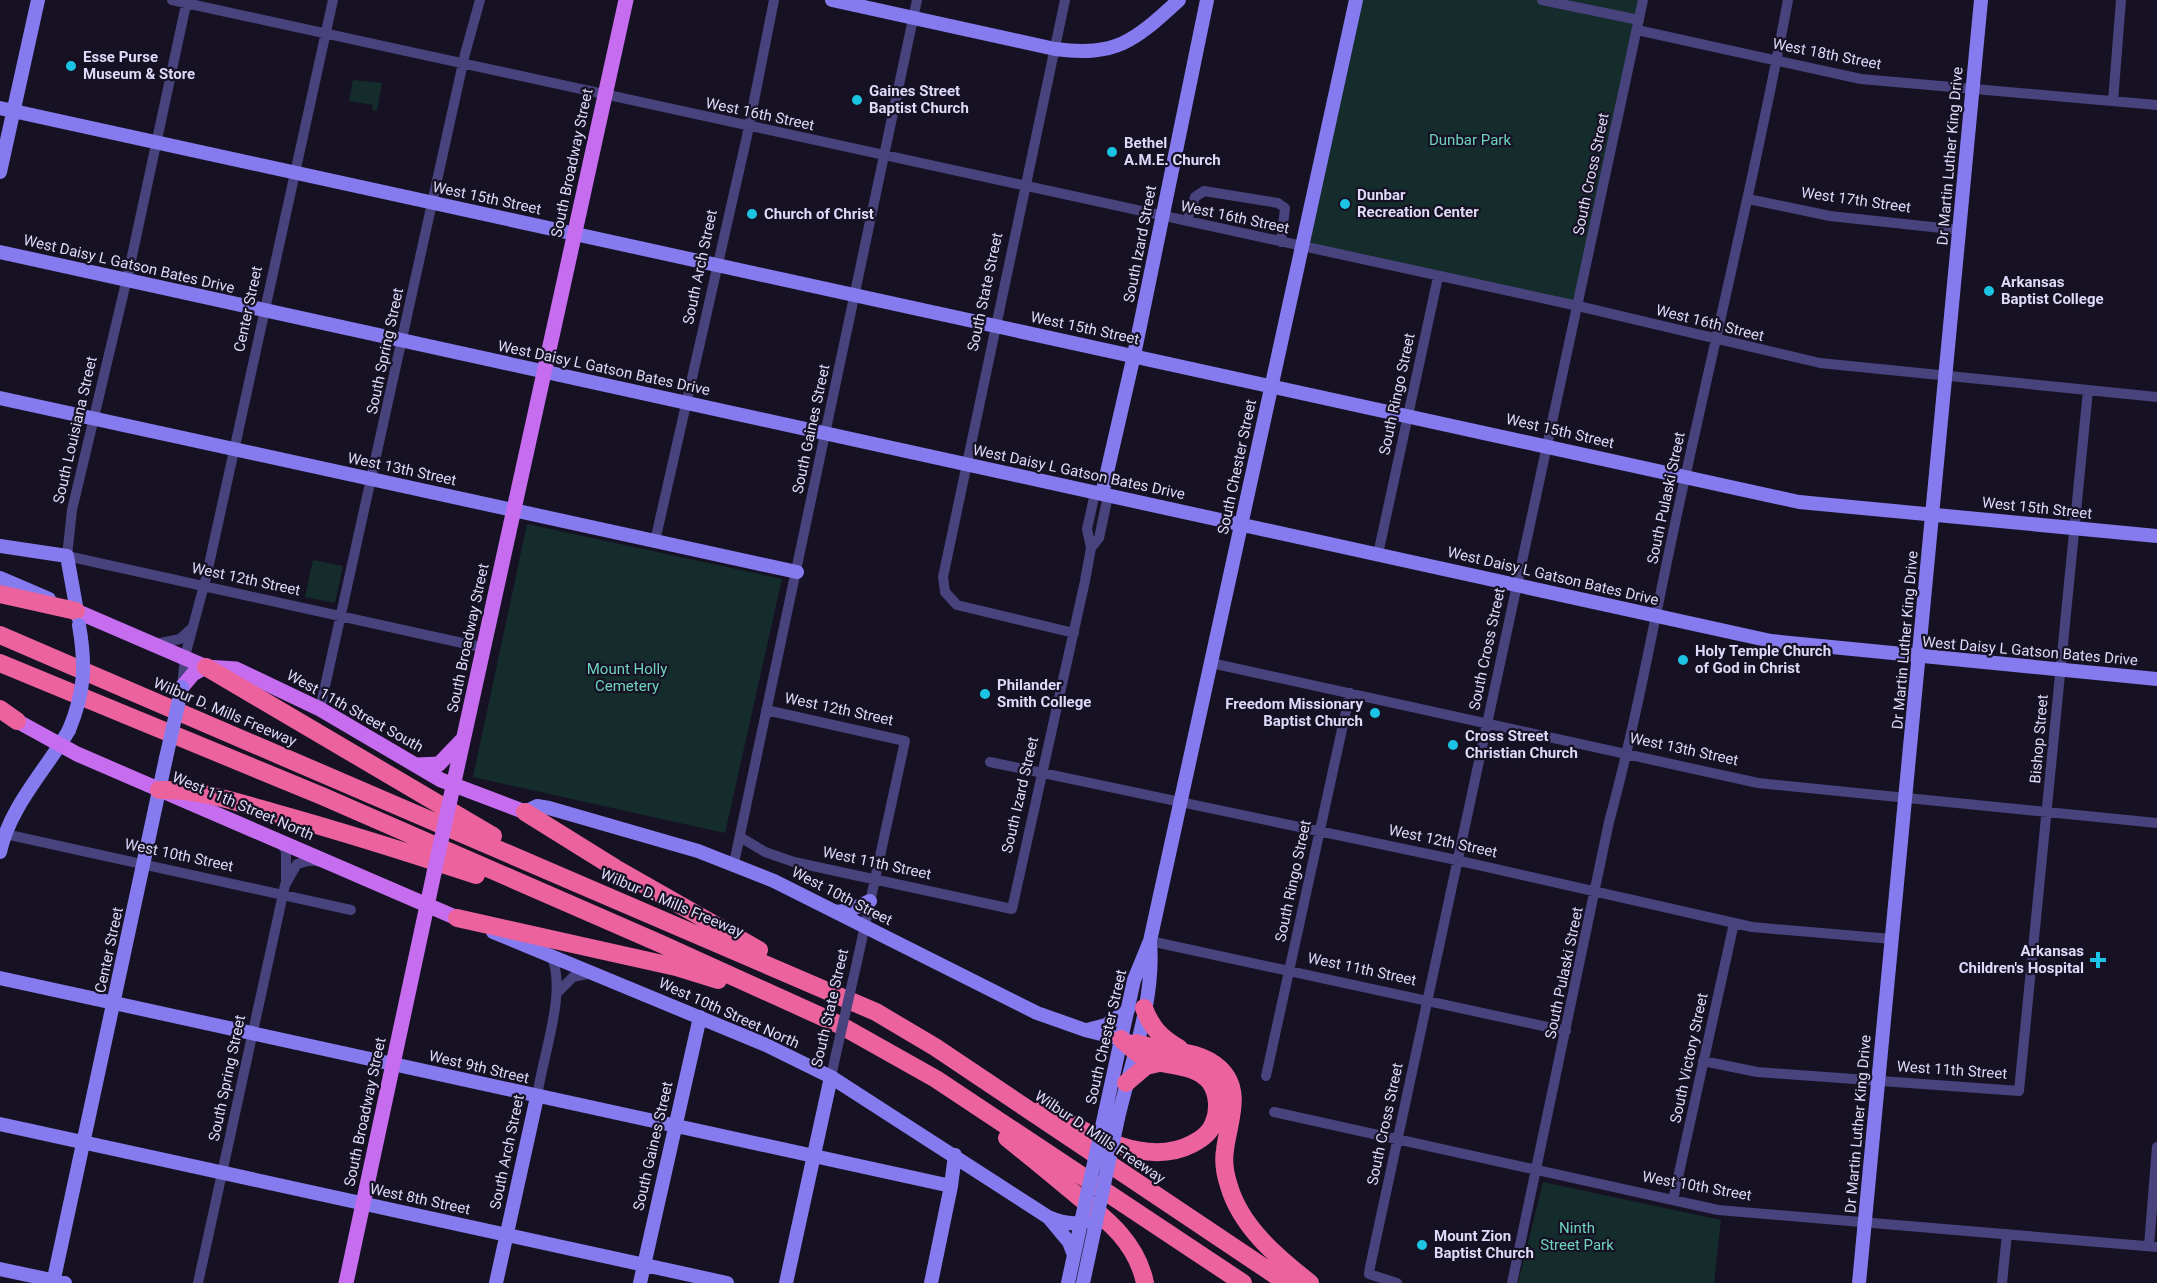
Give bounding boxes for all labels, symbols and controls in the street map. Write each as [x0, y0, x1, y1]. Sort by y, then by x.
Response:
street label: West 18th Street [1771, 35, 1883, 73]
place label: Esse Purse Museum & Store [83, 48, 195, 83]
marker: Esse Purse Museum & Store [64, 59, 78, 73]
street label: Dr Martin Luther King Drive [1933, 66, 1967, 246]
place label: Gaines Street Baptist Church [869, 82, 969, 117]
street label: South Broadway Street [547, 87, 597, 239]
marker: Gaines Street Baptist Church [850, 93, 864, 107]
street label: West 16th Street [704, 94, 816, 134]
street label: South Cross Street [1569, 111, 1613, 237]
park label: Dunbar Park [1429, 131, 1511, 149]
place label: Bethel A.M.E. Church [1124, 134, 1221, 169]
marker: Bethel A.M.E. Church [1105, 145, 1119, 159]
street label: West 15th Street [431, 178, 543, 218]
street label: West 17th Street [1800, 183, 1912, 217]
street label: South Izard Street [1120, 184, 1160, 304]
place label: Dunbar Recreation Center [1357, 186, 1479, 221]
street label: West 16th Street [1179, 197, 1291, 237]
marker: Dunbar Recreation Center [1338, 197, 1352, 211]
place label: Church of Christ [764, 205, 874, 223]
marker: Church of Christ [745, 207, 759, 221]
street label: South Arch Street [679, 208, 721, 326]
street label: West Daisy L Gatson Bates Drive [21, 231, 237, 297]
street label: South State Street [964, 231, 1006, 353]
street label: Center Street [230, 264, 266, 354]
place label: Arkansas Baptist College [2001, 273, 2104, 308]
marker: Arkansas Baptist College [1982, 284, 1996, 298]
street label: South Spring Street [363, 286, 407, 416]
street label: West 16th Street [1654, 301, 1766, 345]
street label: West 15th Street [1029, 308, 1141, 348]
street label: South Ringo Street [1375, 331, 1419, 457]
street label: West Daisy L Gatson Bates Drive [496, 337, 712, 399]
street label: South Louisiana Street [49, 355, 101, 505]
street label: South Gaines Street [788, 363, 834, 495]
street label: South Chester Street [1214, 398, 1260, 536]
street label: West 15th Street [1504, 410, 1616, 452]
street label: South Pulaski Street [1643, 430, 1689, 566]
street label: West Daisy L Gatson Bates Drive [971, 441, 1187, 503]
street label: West 13th Street [346, 449, 458, 489]
street label: West 15th Street [1981, 493, 2093, 523]
street label: West Daisy L Gatson Bates Drive [1445, 543, 1661, 609]
street label: Dr Martin Luther King Drive [1888, 550, 1922, 730]
street label: West 12th Street [190, 559, 302, 599]
street label: South Broadway Street [443, 562, 493, 714]
street label: South Cross Street [1465, 586, 1509, 712]
street label: West Daisy L Gatson Bates Drive [1921, 633, 2139, 669]
place label: Holy Temple Church of God in Christ [1695, 642, 1831, 677]
marker: Holy Temple Church of God in Christ [1676, 653, 1690, 667]
park label: Mount Holly Cemetery [587, 660, 667, 695]
street label: West 11th Street South [284, 666, 426, 756]
street label: Wilbur D. Mills Freeway [151, 674, 299, 750]
place label: Philander Smith College [997, 676, 1091, 711]
marker: Philander Smith College [978, 687, 992, 701]
street label: West 12th Street [783, 689, 895, 729]
street label: Bishop Street [2026, 694, 2052, 784]
place label: Freedom Missionary Baptist Church [1225, 695, 1363, 730]
marker: Freedom Missionary Baptist Church [1368, 706, 1382, 720]
place label: Cross Street Christian Church [1465, 727, 1578, 762]
street label: West 13th Street [1628, 729, 1740, 769]
street label: South Izard Street [998, 735, 1042, 855]
marker: Cross Street Christian Church [1446, 738, 1460, 752]
street label: West 11th Street North [169, 768, 317, 844]
street label: South Ringo Street [1271, 818, 1315, 944]
street label: West 12th Street [1387, 821, 1499, 861]
street label: West 10th Street [123, 835, 235, 875]
street label: West 11th Street [821, 843, 933, 883]
street label: West 10th Street [789, 863, 895, 929]
street label: Wilbur D. Mills Freeway [598, 865, 746, 941]
street label: Center Street [91, 905, 127, 995]
street label: South Pulaski Street [1541, 905, 1587, 1041]
place label: Arkansas Children's Hospital [1959, 942, 2084, 977]
street label: South State Street [808, 947, 852, 1069]
street label: West 11th Street [1306, 949, 1418, 989]
marker: Arkansas Children's Hospital [2089, 951, 2107, 969]
street label: South Chester Street [1082, 968, 1130, 1106]
street label: West 10th Street North [656, 974, 802, 1052]
street label: South Victory Street [1666, 991, 1712, 1125]
street label: South Spring Street [205, 1013, 249, 1143]
street label: Dr Martin Luther King Drive [1841, 1034, 1875, 1214]
street label: South Broadway Street [340, 1036, 390, 1188]
street label: West 9th Street [427, 1047, 531, 1087]
street label: West 11th Street [1896, 1057, 2008, 1083]
street label: South Cross Street [1363, 1061, 1407, 1187]
street label: South Gaines Street [629, 1080, 677, 1212]
street label: Wilbur D. Mills Freeway [1031, 1087, 1169, 1187]
street label: South Arch Street [486, 1093, 528, 1211]
street label: West 10th Street [1641, 1168, 1753, 1204]
street label: West 8th Street [368, 1180, 472, 1218]
park label: Ninth Street Park [1540, 1219, 1614, 1254]
place label: Mount Zion Baptist Church [1434, 1227, 1534, 1262]
marker: Mount Zion Baptist Church [1415, 1238, 1429, 1252]

